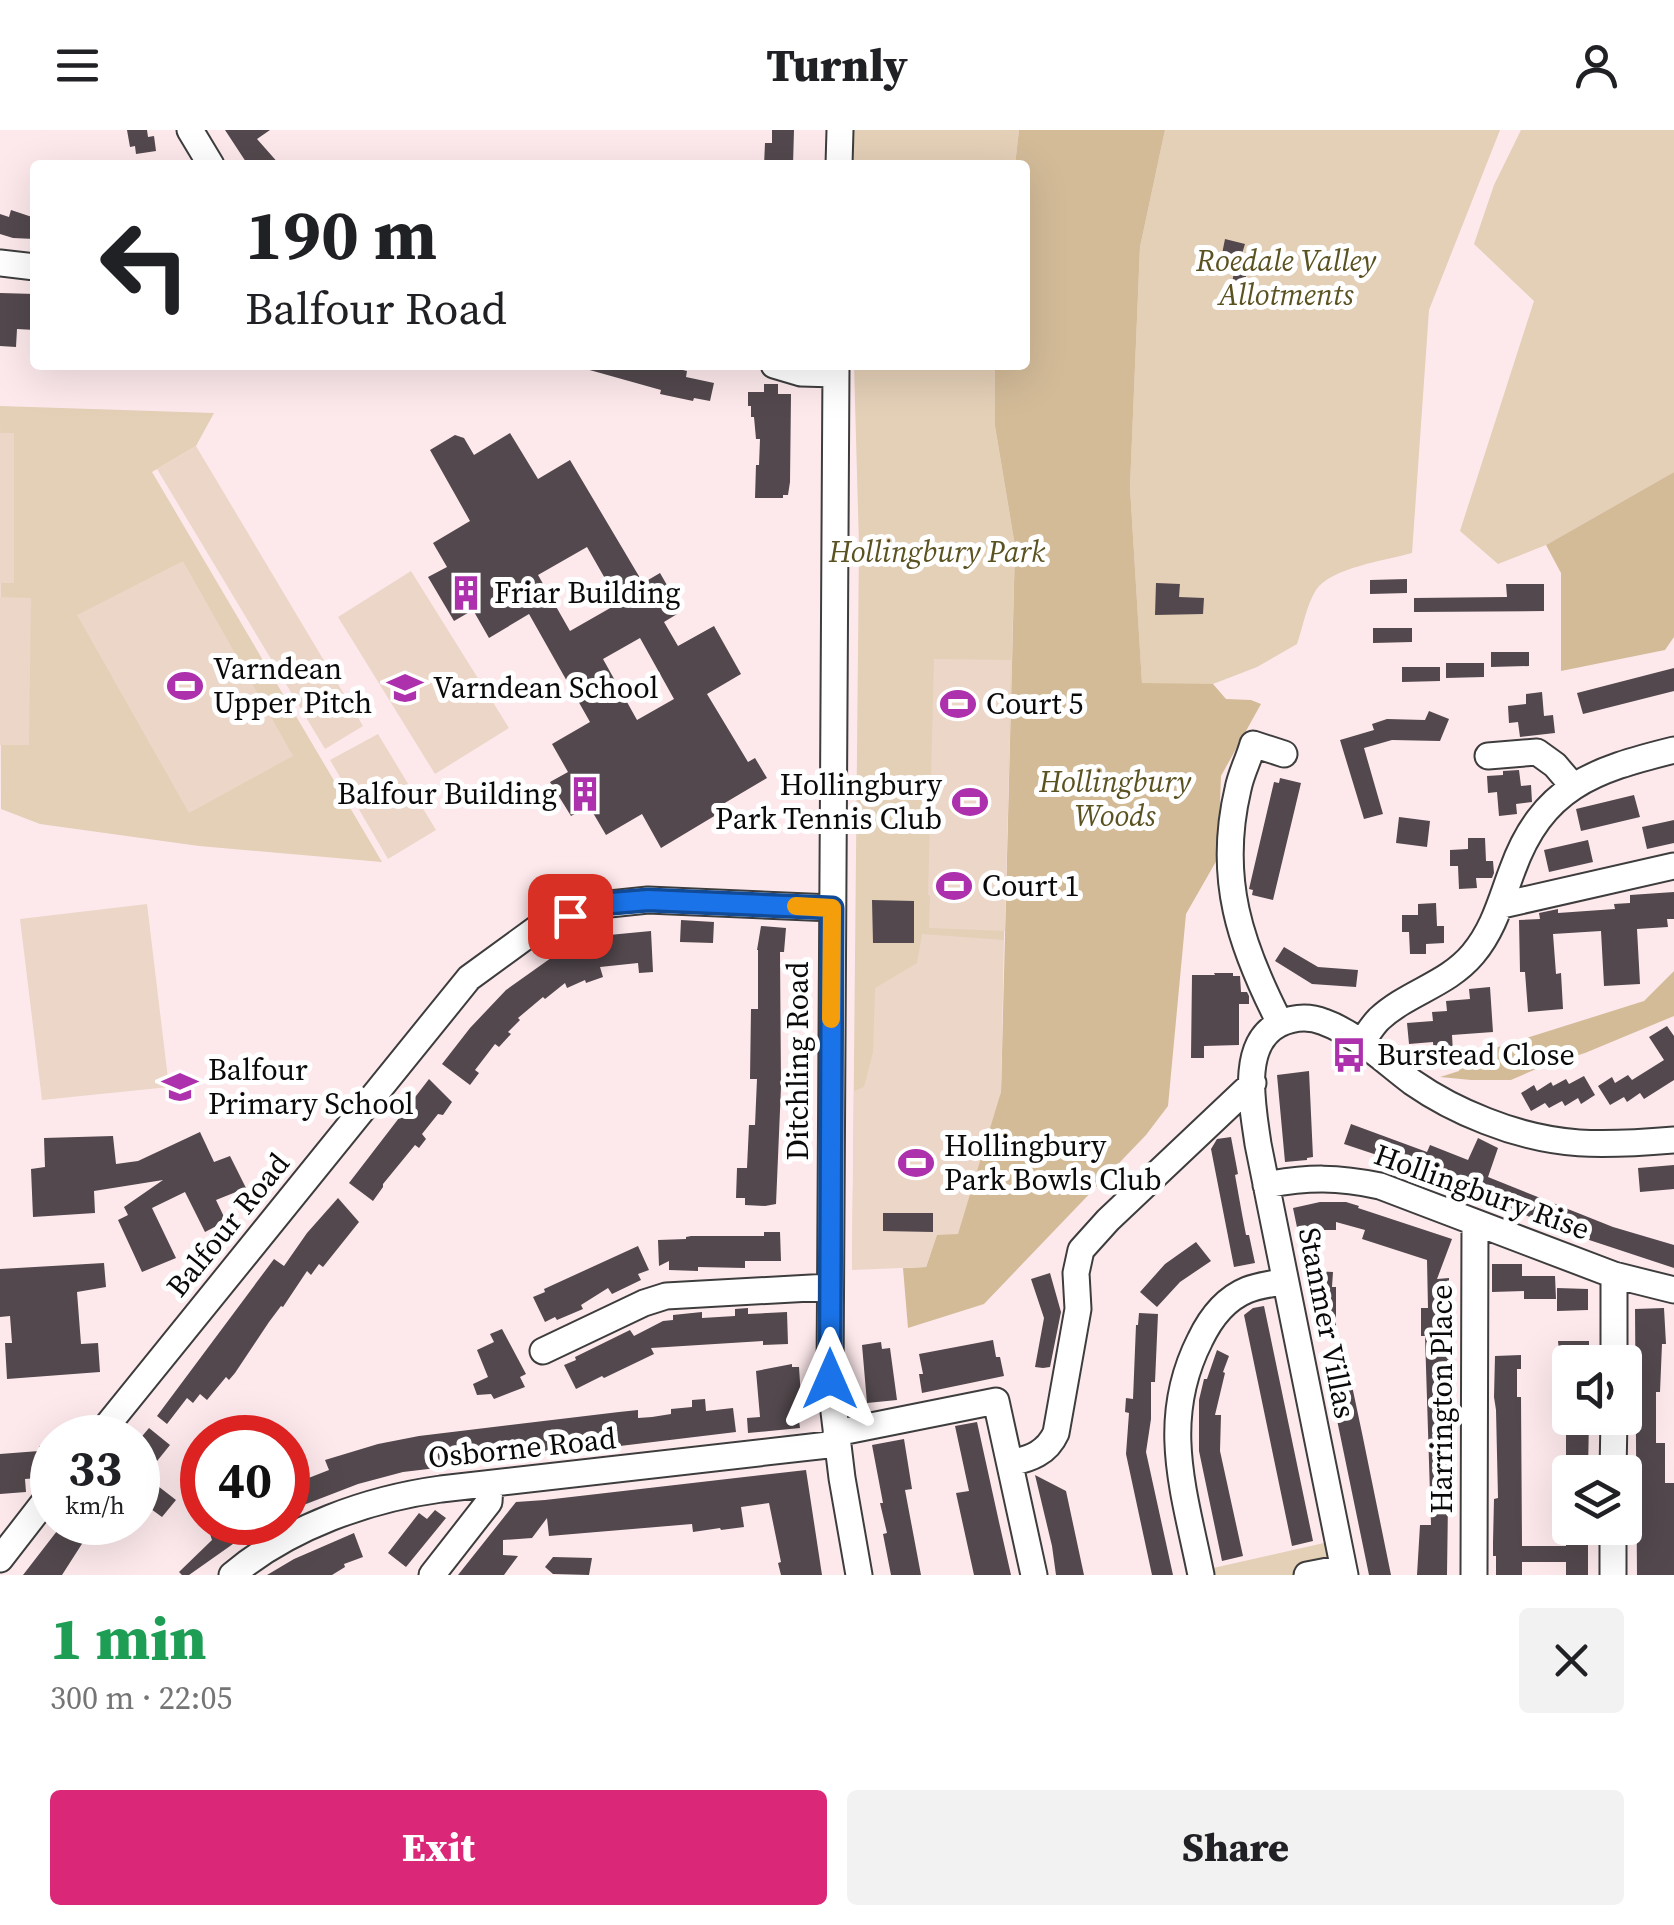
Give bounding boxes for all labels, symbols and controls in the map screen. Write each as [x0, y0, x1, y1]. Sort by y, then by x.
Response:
text: Turnly [766, 34, 908, 96]
icon: menu [50, 38, 105, 93]
icon: person [1569, 38, 1624, 93]
text: 190 m [245, 186, 437, 282]
icon: left [80, 200, 210, 330]
park label: Roedale Valley Allotments [1195, 240, 1377, 315]
text: Balfour Road [245, 277, 507, 339]
park label: Hollingbury Park [828, 531, 1046, 572]
place label: Friar Building [494, 572, 680, 613]
building icon: Friar Building [447, 574, 485, 612]
place label: Varndean Upper Pitch [213, 648, 372, 723]
sports icon: Varndean Upper Pitch [166, 667, 204, 705]
place label: Varndean School [433, 667, 658, 708]
school or university icon: Varndean School [386, 669, 424, 707]
place label: Court 5 [986, 683, 1084, 724]
sports icon: Court 5 [939, 685, 977, 723]
park label: Hollingbury Woods [1038, 761, 1192, 836]
place label: Hollingbury Park Tennis Club [715, 764, 943, 839]
place label: Balfour Building [337, 773, 557, 814]
building icon: Balfour Building [566, 775, 604, 813]
sports icon: Hollingbury Park Tennis Club [951, 783, 989, 821]
place label: Court 1 [982, 865, 1080, 906]
sports icon: Court 1 [935, 867, 973, 905]
pin [528, 874, 613, 959]
icon: arrive [543, 889, 598, 944]
street label: Ditchling Road [777, 962, 818, 1160]
place label: Burstead Close [1377, 1034, 1575, 1075]
bus stop icon: Burstead Close [1330, 1036, 1368, 1074]
place label: Balfour Primary School [208, 1049, 414, 1124]
school or university icon: Balfour Primary School [161, 1068, 199, 1106]
place label: Hollingbury Park Bowls Club [944, 1125, 1162, 1200]
street label: Hollingbury Rise [1369, 1134, 1595, 1249]
street label: Balfour Road [157, 1144, 298, 1305]
sports icon: Hollingbury Park Bowls Club [897, 1144, 935, 1182]
street label: Stanmer Villas [1289, 1224, 1366, 1422]
street label: Harrington Place [1421, 1284, 1462, 1514]
position arrow [778, 1327, 882, 1431]
map controls [1552, 1345, 1642, 1545]
button: sound [1552, 1345, 1642, 1435]
speed limit sign: 40 [180, 1415, 310, 1545]
street label: Osborne Road [426, 1417, 618, 1478]
text: 33 [68, 1433, 122, 1502]
button: layers [1552, 1455, 1642, 1545]
text: km/h [65, 1488, 125, 1522]
text: 1 min [50, 1597, 206, 1679]
button: close [1519, 1608, 1624, 1713]
text: 300 m · 22:05 [50, 1676, 232, 1720]
button: Exit [50, 1790, 827, 1905]
button: Share [847, 1790, 1624, 1905]

